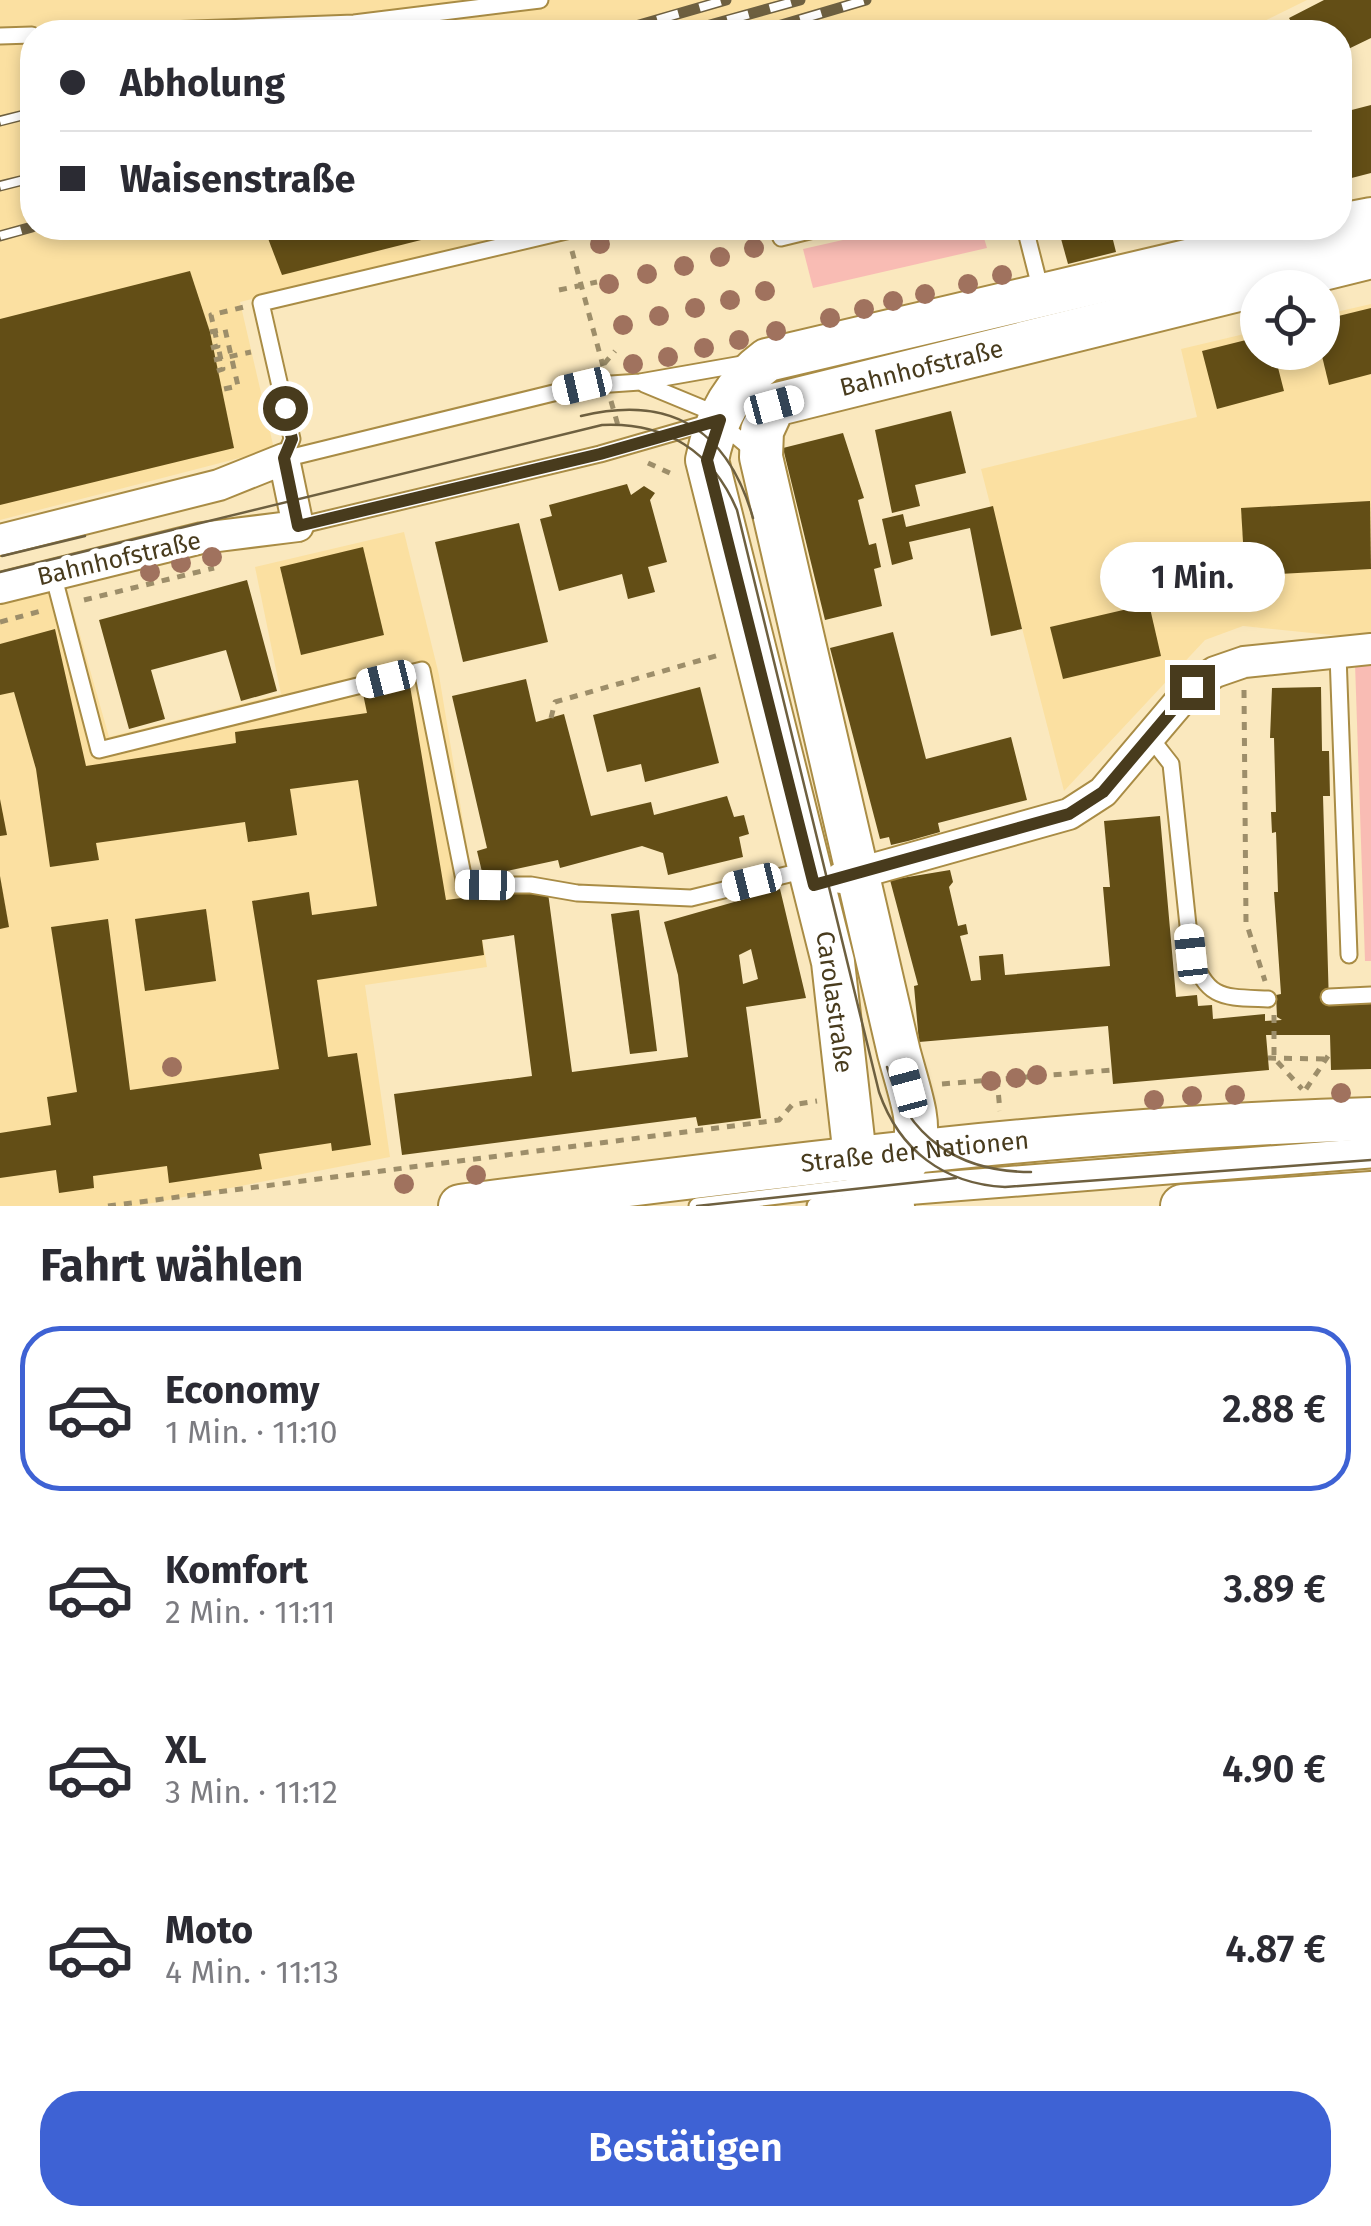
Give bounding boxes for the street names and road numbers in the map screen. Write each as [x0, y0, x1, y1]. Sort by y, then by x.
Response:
street label: Bahnhofstraße [837, 334, 1006, 403]
street label: Bahnhofstraße [34, 526, 204, 592]
street label: Carolastraße [809, 929, 859, 1075]
street label: Straße der Nationen [799, 1125, 1030, 1179]

